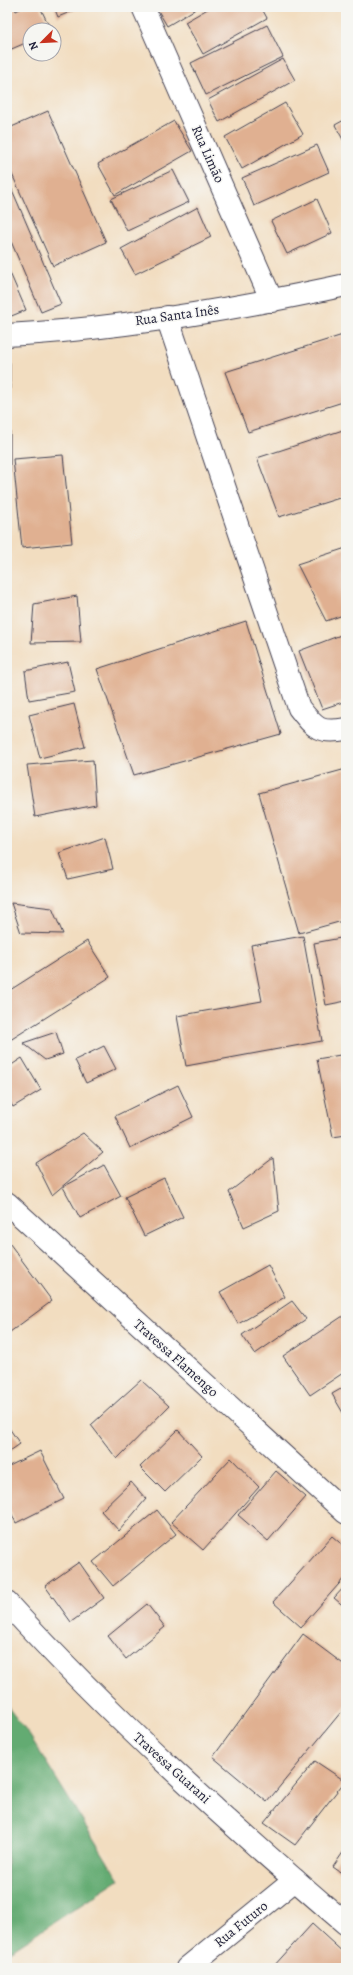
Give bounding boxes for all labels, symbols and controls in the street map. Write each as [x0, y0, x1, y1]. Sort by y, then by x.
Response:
north arrow [22, 22, 62, 62]
text: N [25, 39, 42, 53]
street label: Rua Limão [187, 122, 229, 186]
street label: Rua Santa Inês [134, 300, 220, 330]
street label: Travessa Flamengo [129, 1315, 223, 1401]
street label: Travessa Guarani [129, 1728, 215, 1808]
street label: Rua Futuro [210, 1896, 272, 1952]

